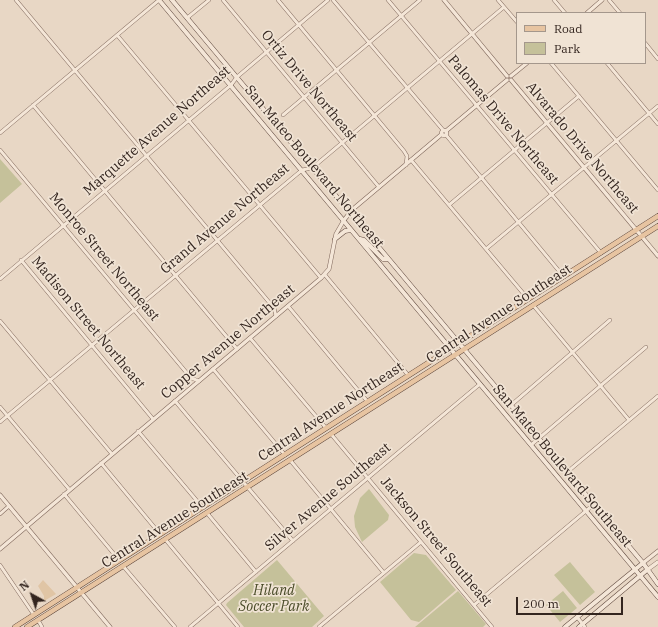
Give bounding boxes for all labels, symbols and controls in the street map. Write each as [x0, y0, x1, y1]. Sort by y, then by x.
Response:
legend [516, 12, 646, 64]
text: Road [554, 21, 583, 36]
street label: Ortiz Drive Northeast [257, 27, 361, 145]
text: Park [554, 41, 580, 56]
street label: Palomas Drive Northeast [444, 52, 562, 188]
street label: Marquette Avenue Northeast [80, 63, 234, 199]
street label: Alvarado Drive Northeast [522, 79, 642, 217]
street label: San Mateo Boulevard Northeast [241, 82, 387, 252]
street label: Grand Avenue Northeast [157, 160, 293, 278]
street label: Monroe Street Northeast [45, 189, 163, 325]
street label: Madison Street Northeast [28, 253, 148, 393]
street label: Central Avenue Southeast [423, 261, 575, 367]
street label: Copper Avenue Northeast [158, 281, 298, 403]
street label: Central Avenue Northeast [255, 359, 407, 465]
street label: San Mateo Boulevard Southeast [489, 381, 635, 551]
street label: Silver Avenue Southeast [262, 439, 394, 555]
street label: Central Avenue Southeast [99, 468, 251, 572]
street label: Jackson Street Southeast [377, 474, 495, 610]
north arrow [12, 575, 52, 615]
text: N [16, 578, 32, 594]
park label: Hiland Soccer Park [239, 583, 309, 616]
scale bar [518, 589, 625, 615]
text: 200 m [523, 596, 559, 611]

